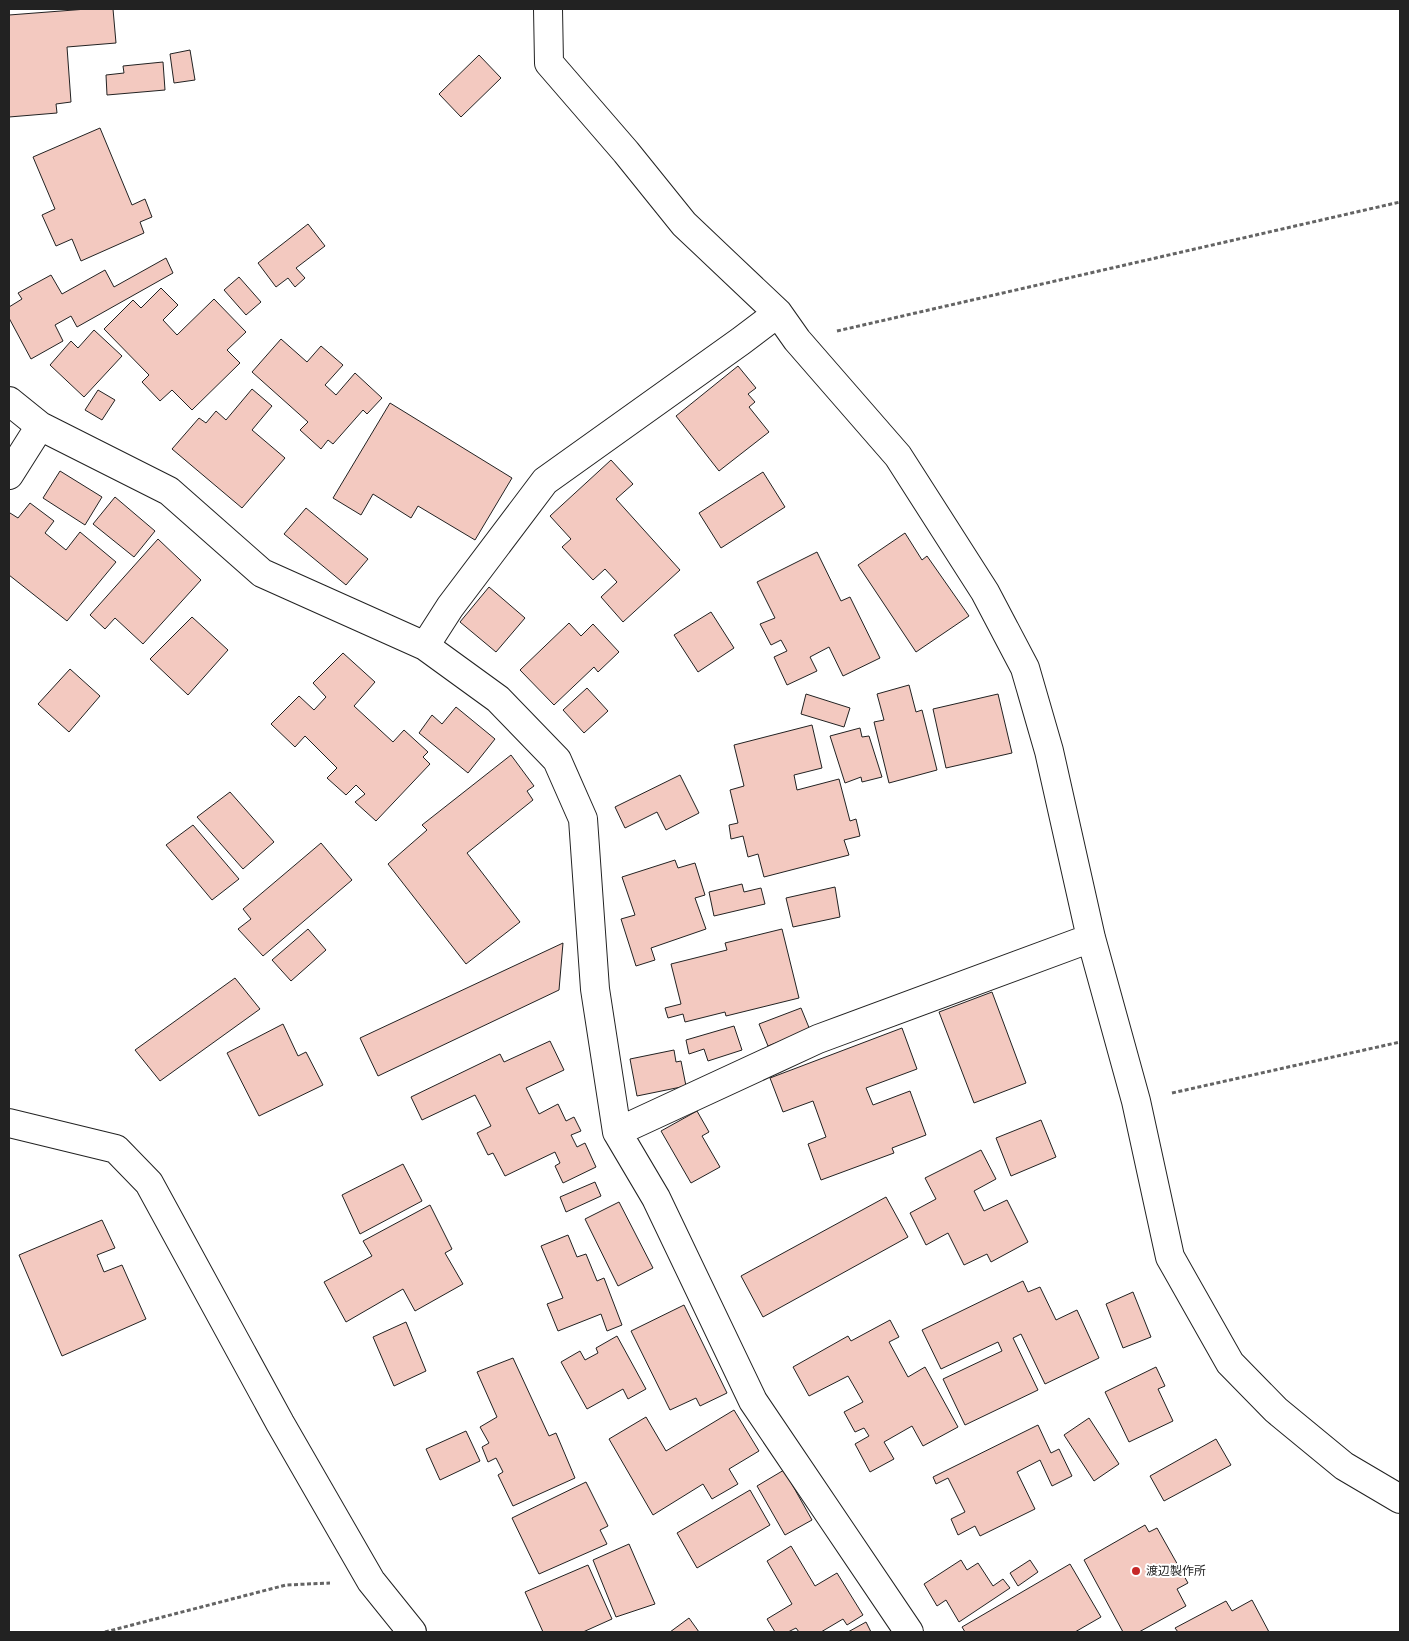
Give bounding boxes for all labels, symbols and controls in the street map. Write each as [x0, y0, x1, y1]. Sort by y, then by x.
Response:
place label: 渡辺製作所 [1146, 1563, 1206, 1579]
marker: 渡辺製作所 [1130, 1565, 1142, 1577]

